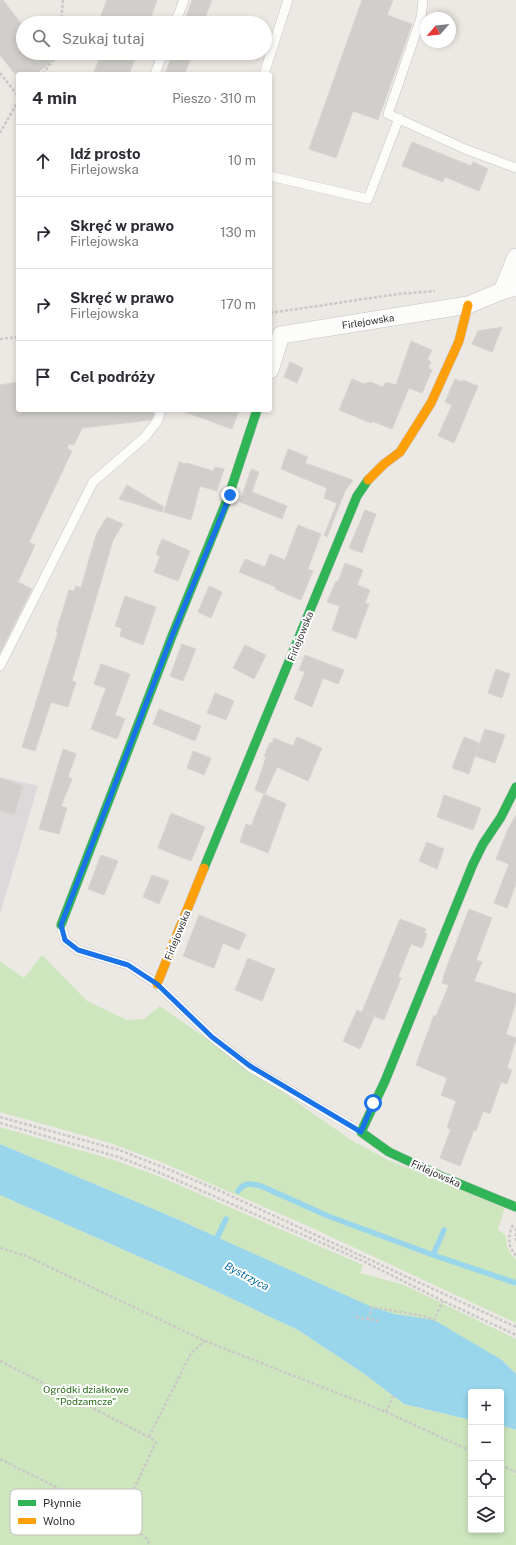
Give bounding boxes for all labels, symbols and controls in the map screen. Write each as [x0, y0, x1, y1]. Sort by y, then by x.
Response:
north arrow [420, 12, 456, 48]
search box [16, 16, 272, 60]
icon: search [30, 27, 52, 49]
text: Szukaj tutaj [62, 30, 145, 47]
text: 4 min [32, 88, 77, 108]
text: Pieszo · 310 m [172, 91, 256, 106]
text: Idź prosto [70, 145, 141, 162]
icon: ahead [32, 150, 54, 172]
text: 10 m [228, 153, 256, 168]
text: Firlejowska [70, 162, 139, 177]
text: Skręć w prawo [70, 217, 174, 234]
icon: right [32, 222, 54, 244]
text: 130 m [220, 225, 256, 240]
text: Firlejowska [70, 234, 139, 249]
text: Skręć w prawo [70, 289, 174, 306]
icon: right [32, 294, 54, 316]
text: 170 m [221, 297, 256, 312]
text: Firlejowska [70, 306, 139, 321]
street label: Firlejowska [341, 311, 395, 331]
icon: arrive [32, 366, 54, 388]
text: Cel podróży [70, 368, 155, 385]
route end [221, 486, 239, 504]
street label: Firlejowska [285, 609, 315, 663]
street label: Firlejowska [162, 908, 192, 962]
route start [364, 1094, 382, 1112]
street label: Firlejowska [409, 1157, 463, 1189]
water label: Bystrzyca [223, 1259, 271, 1293]
park label: Ogródki działkowe "Podzamcze" [43, 1383, 129, 1407]
map controls [468, 1389, 504, 1533]
button: + [468, 1389, 504, 1425]
button: − [468, 1425, 504, 1461]
button: locate [468, 1461, 504, 1497]
legend [10, 1489, 142, 1535]
text: Płynnie [43, 1497, 81, 1509]
button: layers [468, 1497, 504, 1533]
text: Wolno [43, 1515, 75, 1527]

